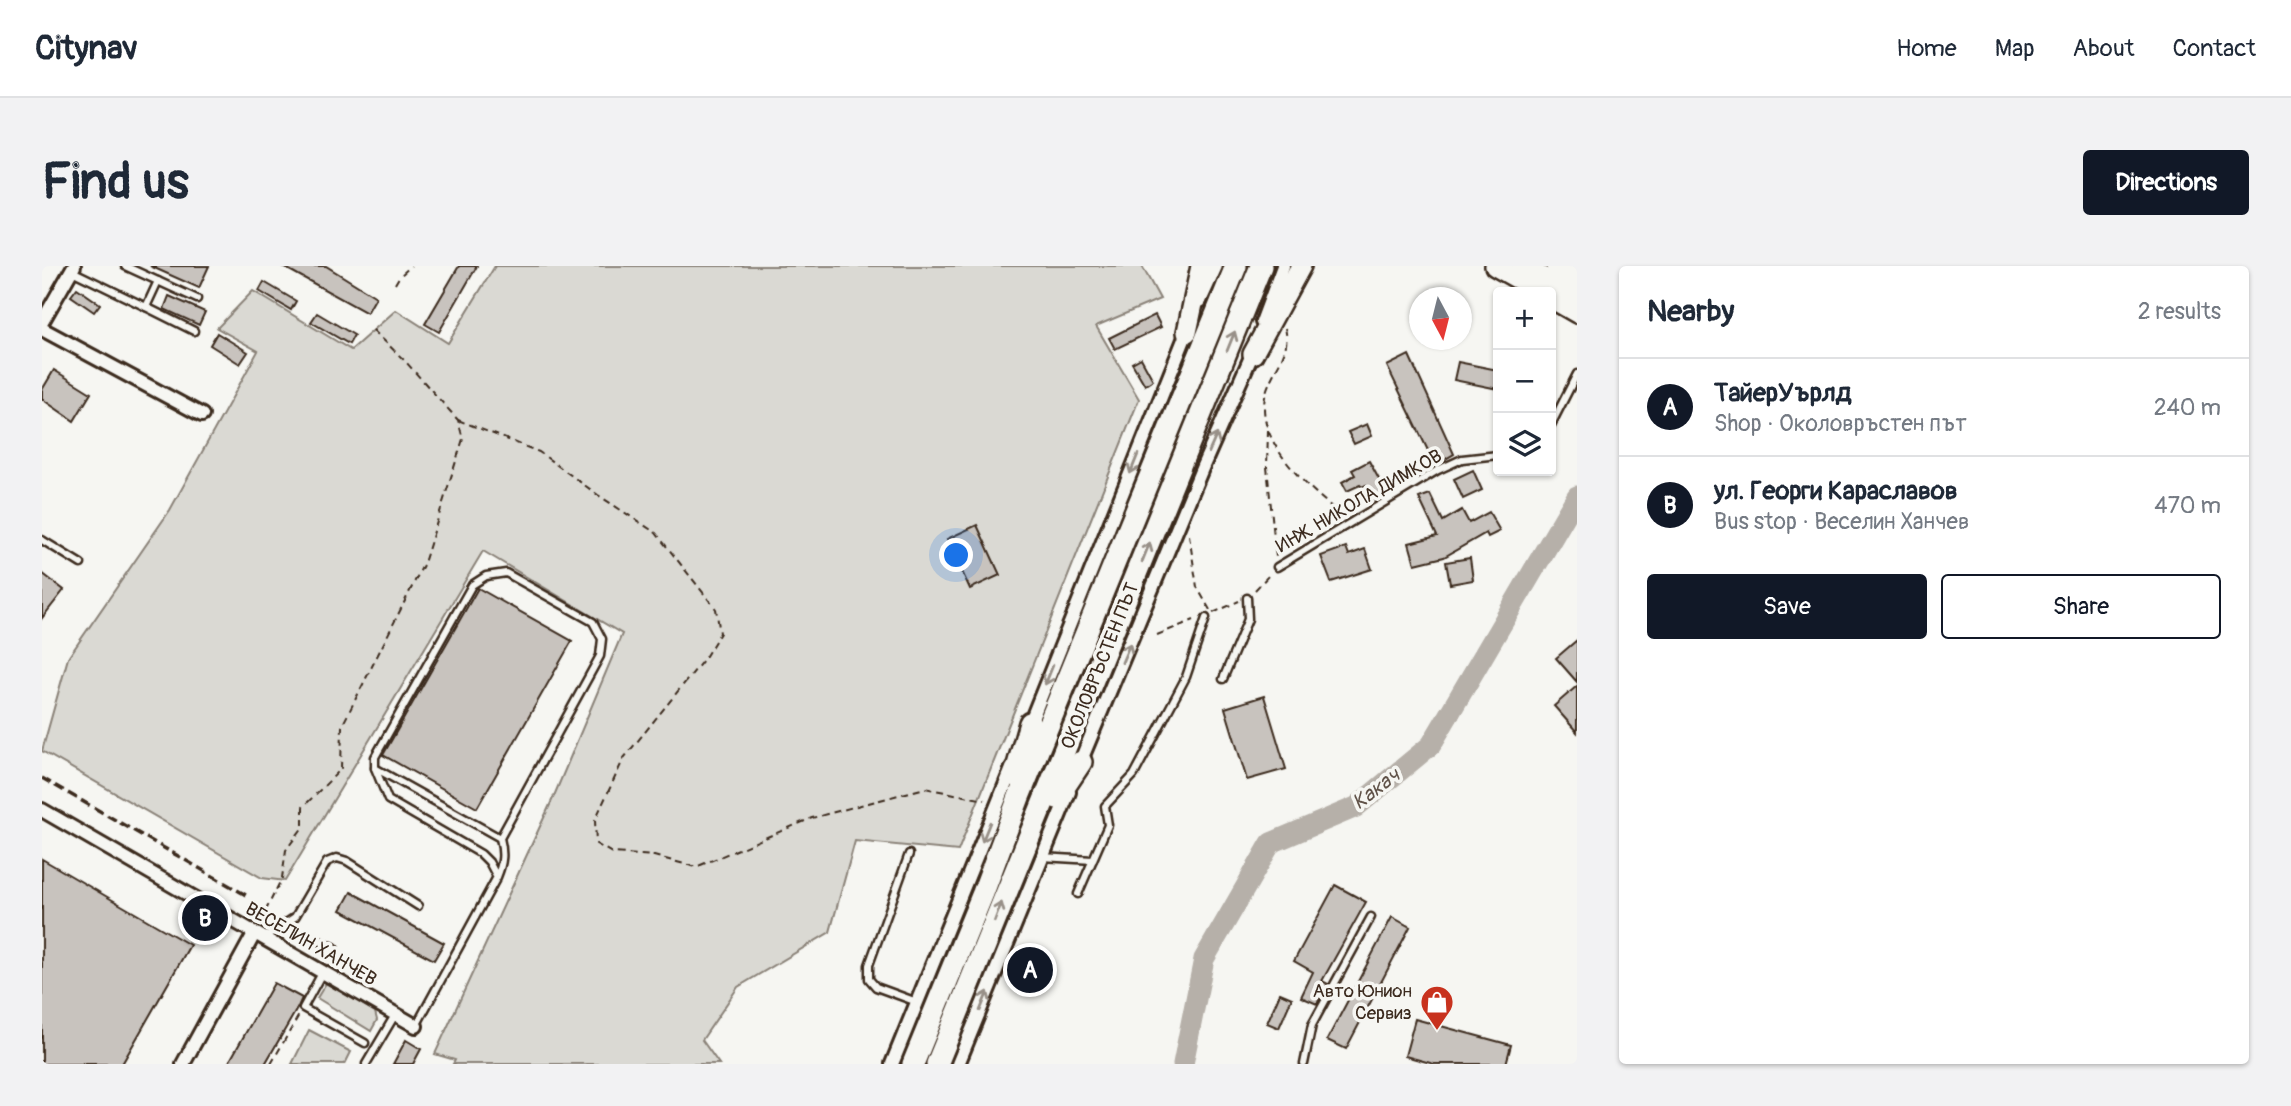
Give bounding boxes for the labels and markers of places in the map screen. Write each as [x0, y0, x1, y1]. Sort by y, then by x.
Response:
pin: B [182, 892, 228, 944]
pin: A [1007, 944, 1053, 996]
place label: Авто Юнион Сервиз [1312, 979, 1412, 1025]
shop icon: Авто Юнион Сервиз [1418, 983, 1456, 1032]

